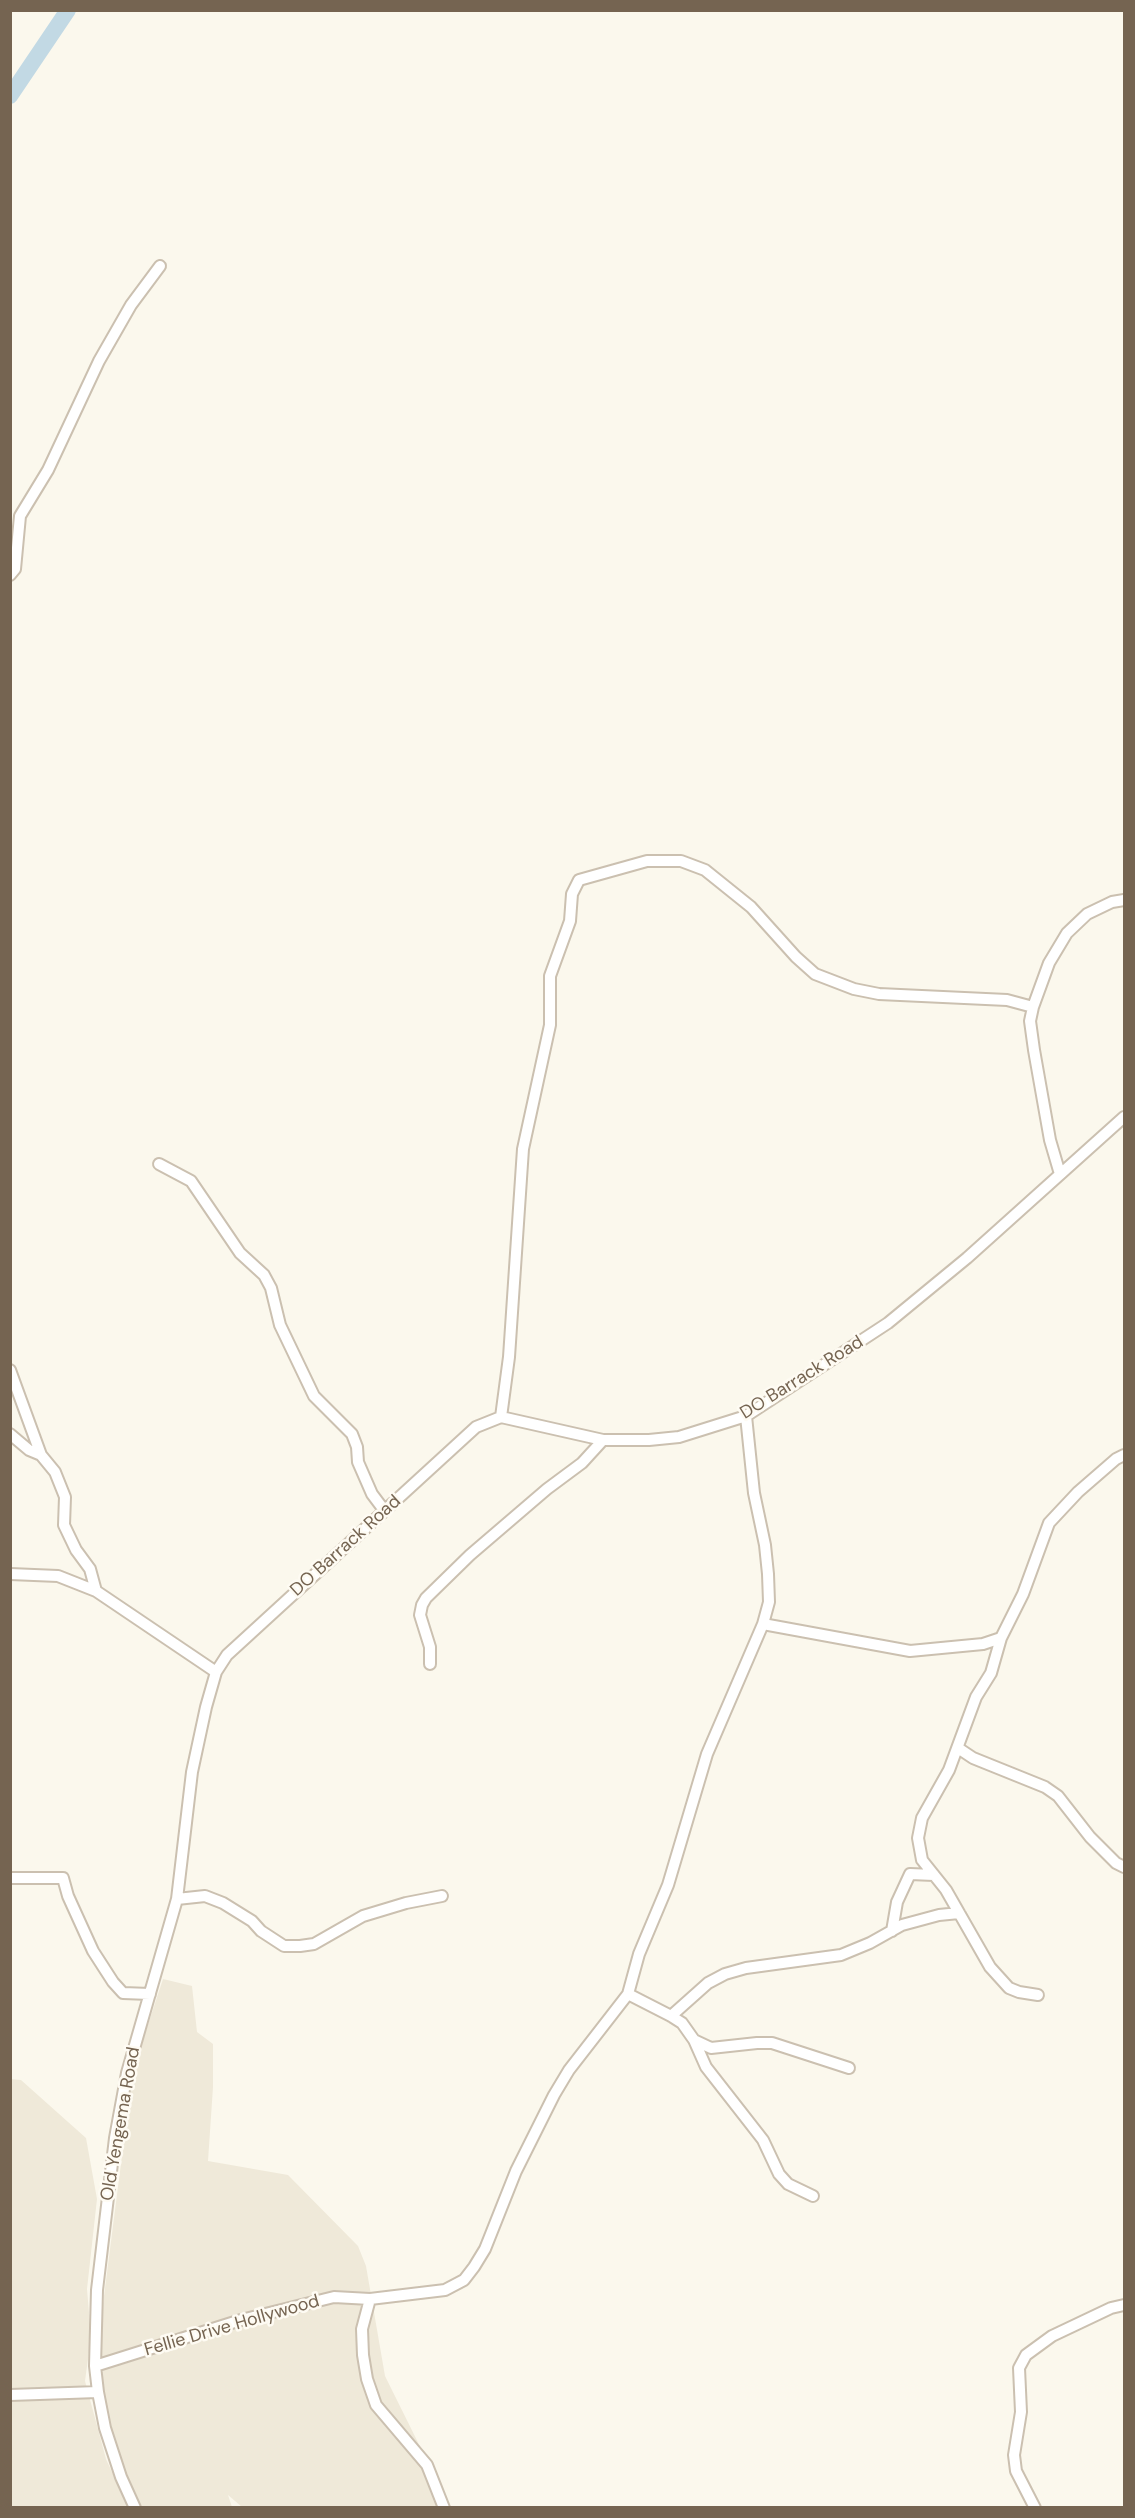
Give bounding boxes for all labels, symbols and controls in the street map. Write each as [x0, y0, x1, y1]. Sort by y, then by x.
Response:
street label: DO Barrack Road [737, 1332, 867, 1424]
street label: DO Barrack Road [286, 1491, 406, 1601]
street label: Old Yengema Road [97, 2045, 145, 2203]
street label: Fellie Drive Hollywood [142, 2291, 322, 2361]

